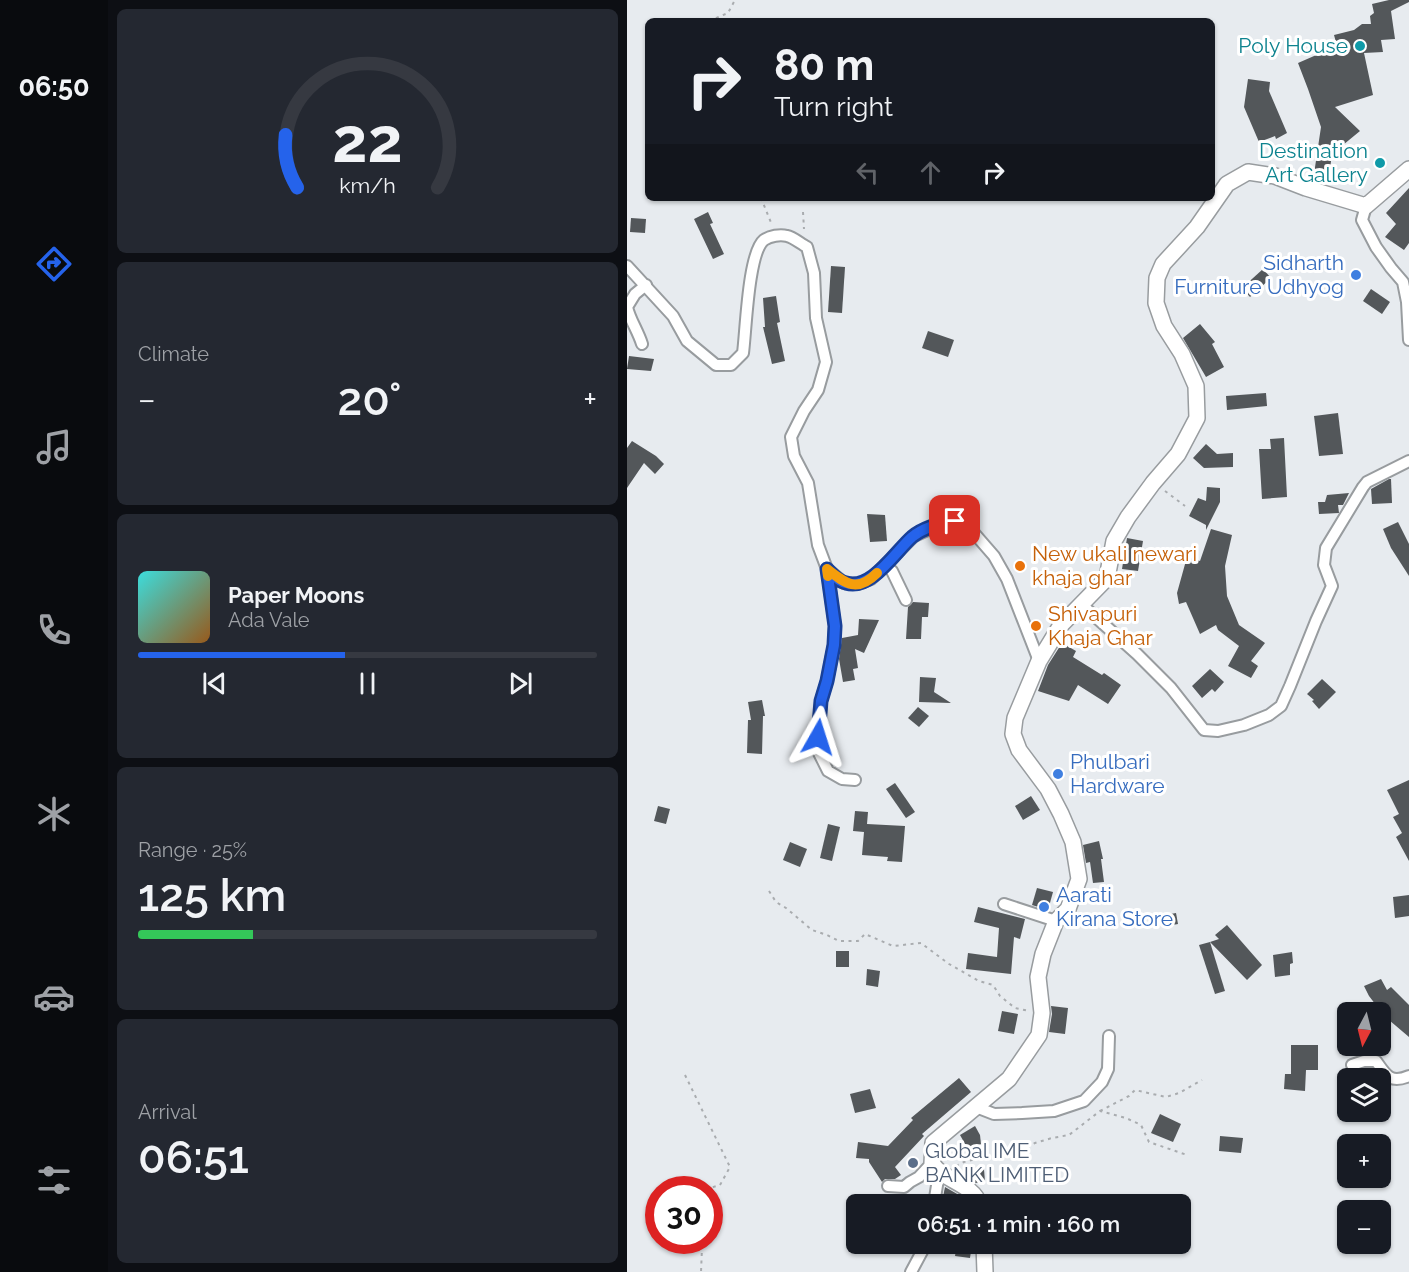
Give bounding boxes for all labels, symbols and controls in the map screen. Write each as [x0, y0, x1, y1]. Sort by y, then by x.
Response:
place label: Poly House [1238, 33, 1348, 58]
marker: Poly House [1353, 39, 1367, 53]
text: 80 m [774, 41, 874, 90]
icon: right [675, 42, 753, 120]
text: 06:50 [18, 71, 90, 102]
text: Turn right [774, 91, 893, 122]
text: 22 [332, 103, 403, 177]
place label: Destination Art Gallery [1259, 138, 1368, 187]
icon: left [851, 156, 884, 189]
icon: ahead [914, 156, 947, 189]
icon: right [977, 156, 1010, 189]
marker: Destination Art Gallery [1373, 156, 1387, 170]
text: km/h [339, 173, 396, 198]
icon: directions [33, 243, 75, 285]
place label: Sidharth Furniture Udhyog [1174, 250, 1344, 299]
marker: Sidharth Furniture Udhyog [1349, 268, 1363, 282]
text: Climate [138, 342, 209, 366]
text: 20° [338, 373, 402, 426]
text: − [138, 380, 156, 419]
text: + [583, 380, 597, 419]
icon: music [33, 426, 75, 468]
pin [929, 495, 980, 546]
icon: arrive [938, 504, 971, 537]
place label: New ukali newari khaja ghar [1032, 541, 1197, 590]
marker: New ukali newari khaja ghar [1013, 559, 1027, 573]
text: Paper Moons [228, 582, 364, 608]
place label: Shivapuri Khaja Ghar [1048, 601, 1153, 650]
text: Ada Vale [228, 608, 310, 632]
icon: phone [33, 609, 75, 651]
marker: Shivapuri Khaja Ghar [1029, 619, 1043, 633]
icon: previous [198, 667, 231, 700]
icon: pause [351, 667, 384, 700]
icon: next [504, 667, 537, 700]
position arrow [786, 705, 850, 769]
place label: Phulbari Hardware [1070, 749, 1165, 798]
marker: Phulbari Hardware [1051, 767, 1065, 781]
icon: climate [33, 793, 75, 835]
text: Range · 25% [138, 838, 247, 862]
text: 125 km [138, 869, 286, 922]
place label: Aarati Kirana Store [1056, 882, 1173, 931]
marker: Aarati Kirana Store [1037, 900, 1051, 914]
icon: car [33, 976, 75, 1018]
north arrow [1337, 1002, 1391, 1056]
map controls [1337, 1002, 1391, 1254]
button: layers [1337, 1068, 1391, 1122]
text: Arrival [138, 1100, 197, 1124]
text: 06:51 [138, 1131, 249, 1184]
button: + [1337, 1134, 1391, 1188]
place label: Global IME BANK LIMITED [925, 1138, 1069, 1187]
marker: Global IME BANK LIMITED [906, 1156, 920, 1170]
icon: filters [33, 1159, 75, 1201]
speed limit sign: 30 [645, 1176, 723, 1254]
button: − [1337, 1200, 1391, 1254]
text: 06:51 · 1 min · 160 m [917, 1211, 1120, 1237]

